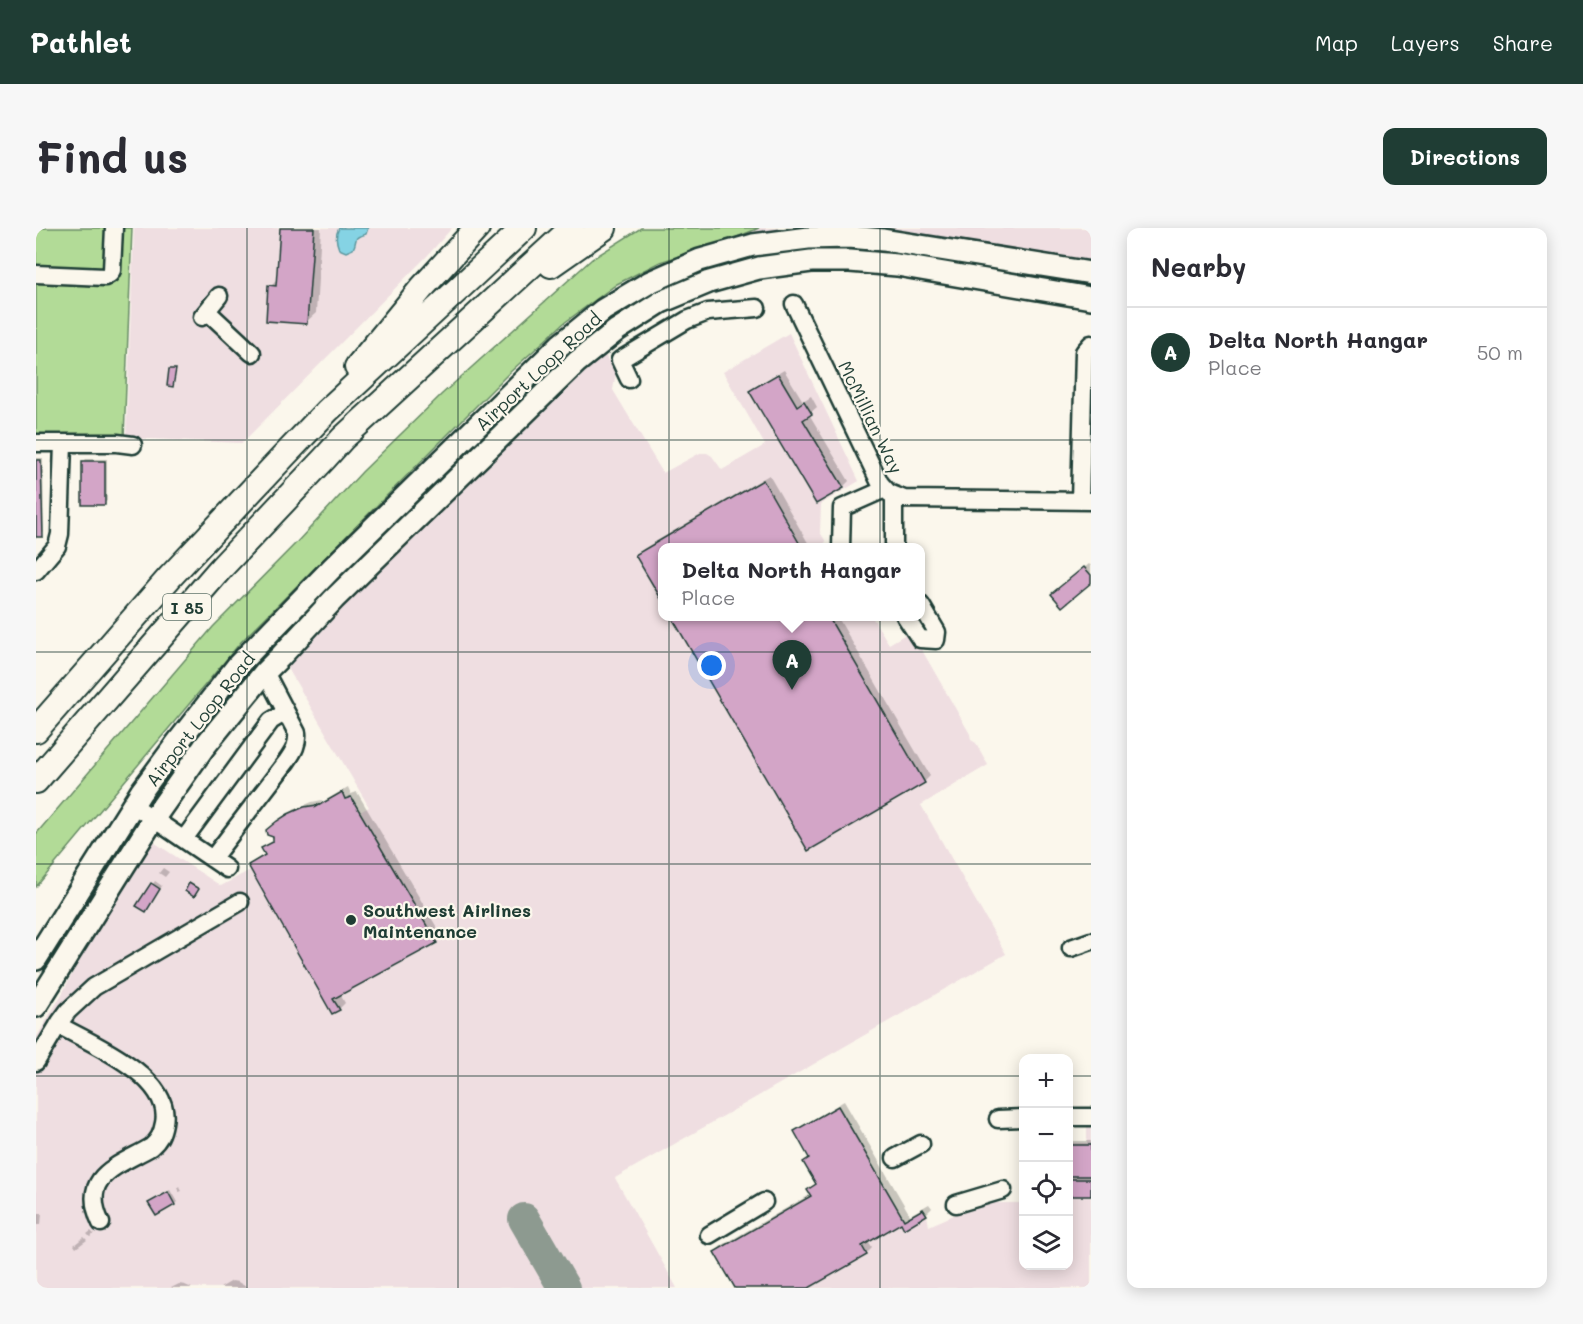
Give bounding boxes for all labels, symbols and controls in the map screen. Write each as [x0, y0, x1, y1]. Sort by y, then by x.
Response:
text: Pathlet [30, 24, 132, 60]
text: Map [1315, 29, 1358, 56]
text: Layers [1391, 29, 1460, 56]
text: Share [1493, 29, 1553, 56]
button: Directions [1383, 128, 1547, 185]
text: Find us [36, 129, 188, 184]
text: Nearby [1151, 250, 1246, 284]
street label: Airport Loop Road [470, 306, 606, 436]
text: Delta North Hangar [1208, 325, 1428, 354]
text: A [1164, 339, 1177, 365]
text: 50 m [1477, 339, 1523, 365]
text: Place [1208, 354, 1262, 380]
street label: McMillian Way [833, 357, 909, 477]
popup [658, 543, 925, 621]
text: Delta North Hangar [682, 555, 901, 584]
text: Place [682, 584, 735, 610]
road number: I 85 [163, 594, 211, 620]
pin: A [772, 640, 812, 690]
street label: Airport Loop Road [140, 647, 260, 791]
your location [697, 651, 726, 680]
place label: Southwest Airlines Maintenance [363, 898, 531, 943]
marker: Southwest Airlines Maintenance [344, 913, 358, 927]
map controls [1019, 1054, 1073, 1270]
button: + [1019, 1054, 1073, 1108]
button: − [1019, 1108, 1073, 1162]
button: locate [1019, 1162, 1073, 1216]
button: layers [1019, 1216, 1073, 1270]

